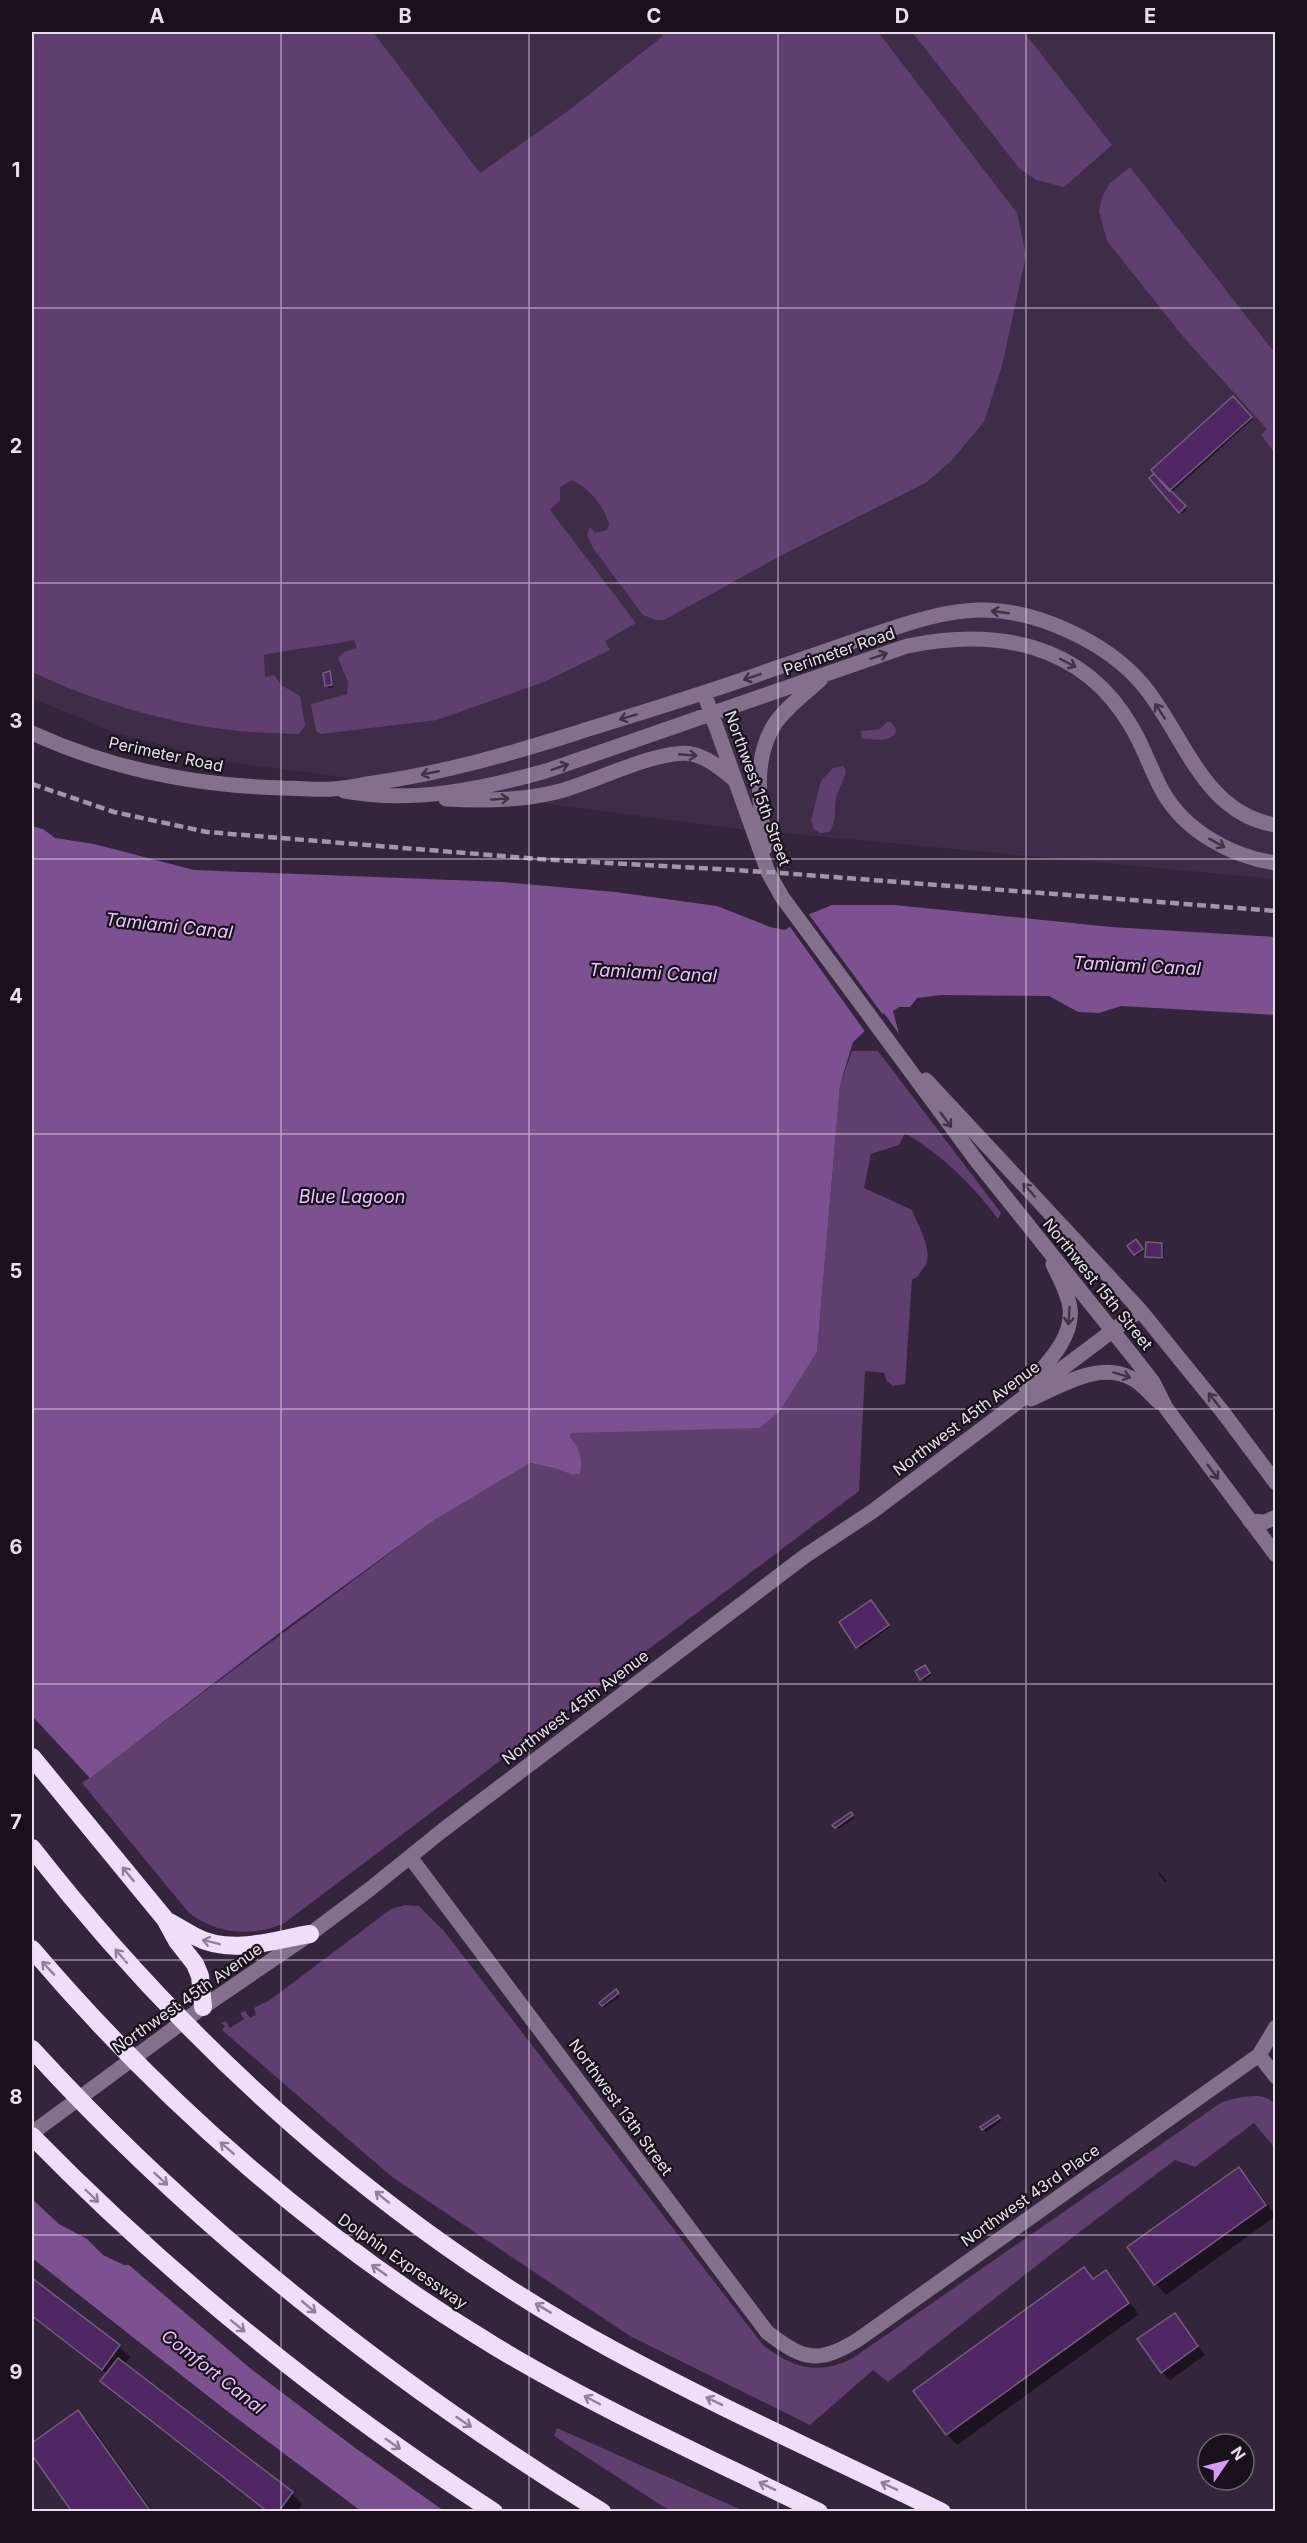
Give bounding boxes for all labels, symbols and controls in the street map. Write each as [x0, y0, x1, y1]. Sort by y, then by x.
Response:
text: A [150, 4, 165, 28]
text: B [398, 4, 412, 28]
text: C [647, 4, 661, 28]
text: D [895, 4, 909, 28]
text: E [1144, 4, 1156, 28]
text: 1 [12, 158, 20, 182]
text: 2 [10, 434, 22, 458]
one-way arrow [991, 607, 1010, 618]
street label: Perimeter Road [781, 623, 897, 679]
one-way arrow [869, 649, 887, 660]
one-way arrow [1059, 657, 1076, 669]
one-way arrow [744, 672, 762, 683]
one-way arrow [1154, 703, 1166, 720]
street label: Northwest 15th Street [721, 708, 795, 868]
text: 3 [10, 709, 22, 733]
one-way arrow [619, 712, 638, 723]
street label: Perimeter Road [107, 732, 225, 776]
one-way arrow [678, 750, 697, 761]
one-way arrow [550, 760, 569, 771]
one-way arrow [420, 767, 439, 779]
one-way arrow [489, 793, 509, 804]
one-way arrow [1208, 837, 1225, 849]
water label: Tamiami Canal [104, 908, 234, 943]
water label: Tamiami Canal [1073, 952, 1202, 979]
water label: Tamiami Canal [589, 959, 718, 986]
text: 4 [9, 984, 23, 1008]
one-way arrow [939, 1112, 952, 1128]
one-way arrow [1022, 1183, 1036, 1198]
water label: Blue Lagoon [299, 1186, 405, 1207]
street label: Northwest 15th Street [1039, 1214, 1157, 1354]
text: 5 [10, 1259, 22, 1283]
one-way arrow [1063, 1306, 1074, 1325]
street label: Northwest 45th Avenue [889, 1356, 1043, 1480]
one-way arrow [1112, 1370, 1131, 1381]
one-way arrow [1207, 1393, 1220, 1409]
one-way arrow [1207, 1463, 1220, 1479]
text: 6 [10, 1535, 23, 1559]
street label: Northwest 45th Avenue [498, 1645, 652, 1769]
text: 7 [10, 1810, 22, 1834]
one-way arrow [121, 1867, 135, 1882]
one-way arrow [202, 1935, 221, 1947]
street label: Northwest 45th Avenue [108, 1939, 266, 2057]
one-way arrow [114, 1949, 128, 1964]
one-way arrow [42, 1961, 56, 1976]
street label: Northwest 13th Street [565, 2035, 677, 2179]
text: 8 [9, 2085, 23, 2109]
street label: Northwest 43rd Place [957, 2140, 1103, 2250]
one-way arrow [220, 2141, 235, 2155]
one-way arrow [154, 2172, 169, 2186]
one-way arrow [85, 2189, 100, 2203]
one-way arrow [374, 2191, 390, 2204]
street label: Dolphin Expressway [335, 2209, 471, 2313]
one-way arrow [372, 2264, 388, 2276]
one-way arrow [300, 2300, 316, 2313]
one-way arrow [534, 2301, 551, 2313]
one-way arrow [229, 2319, 245, 2332]
water label: Comfort Canal [158, 2325, 270, 2419]
text: 9 [10, 2360, 23, 2384]
one-way arrow [583, 2394, 601, 2405]
one-way arrow [705, 2394, 723, 2406]
one-way arrow [456, 2416, 473, 2429]
north arrow [1196, 2432, 1256, 2492]
one-way arrow [384, 2438, 401, 2450]
text: N [1227, 2443, 1250, 2464]
one-way arrow [758, 2480, 776, 2491]
one-way arrow [881, 2480, 899, 2491]

